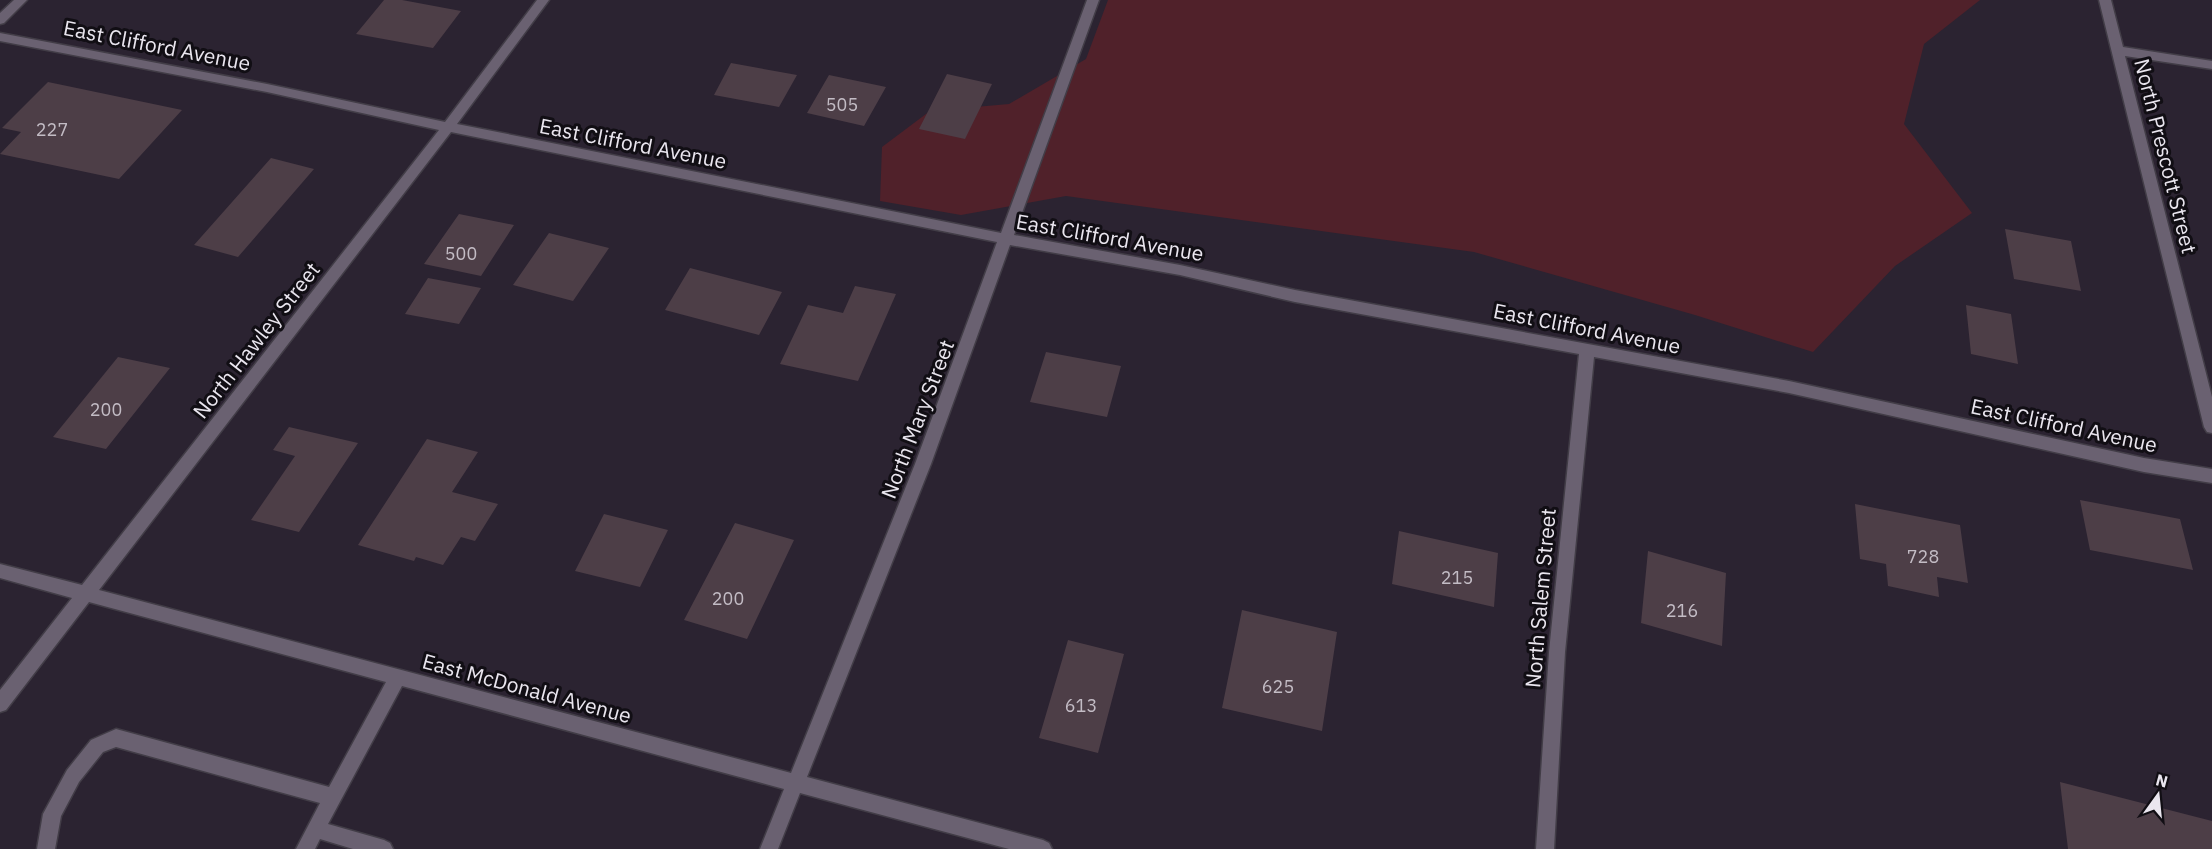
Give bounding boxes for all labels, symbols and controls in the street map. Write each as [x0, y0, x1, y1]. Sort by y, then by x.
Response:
street label: East Clifford Avenue [61, 13, 253, 77]
street label: North Prescott Street [2128, 56, 2204, 256]
house number: 505 [826, 93, 858, 116]
street label: East Clifford Avenue [537, 111, 729, 175]
house number: 227 [36, 118, 68, 141]
street label: East Clifford Avenue [1014, 207, 1206, 267]
house number: 500 [445, 242, 477, 265]
street label: North Hawley Street [186, 256, 326, 424]
street label: East Clifford Avenue [1491, 296, 1683, 360]
street label: North Mary Street [874, 336, 960, 502]
street label: East Clifford Avenue [1968, 392, 2160, 458]
house number: 200 [90, 398, 122, 421]
street label: North Salem Street [1518, 507, 1562, 689]
house number: 728 [1907, 545, 1939, 568]
house number: 215 [1441, 566, 1473, 589]
house number: 200 [712, 587, 744, 610]
house number: 216 [1666, 599, 1698, 622]
street label: East McDonald Avenue [419, 647, 635, 729]
house number: 625 [1262, 675, 1294, 698]
house number: 613 [1065, 694, 1097, 717]
north arrow [2128, 765, 2188, 825]
text: N [2154, 769, 2170, 792]

